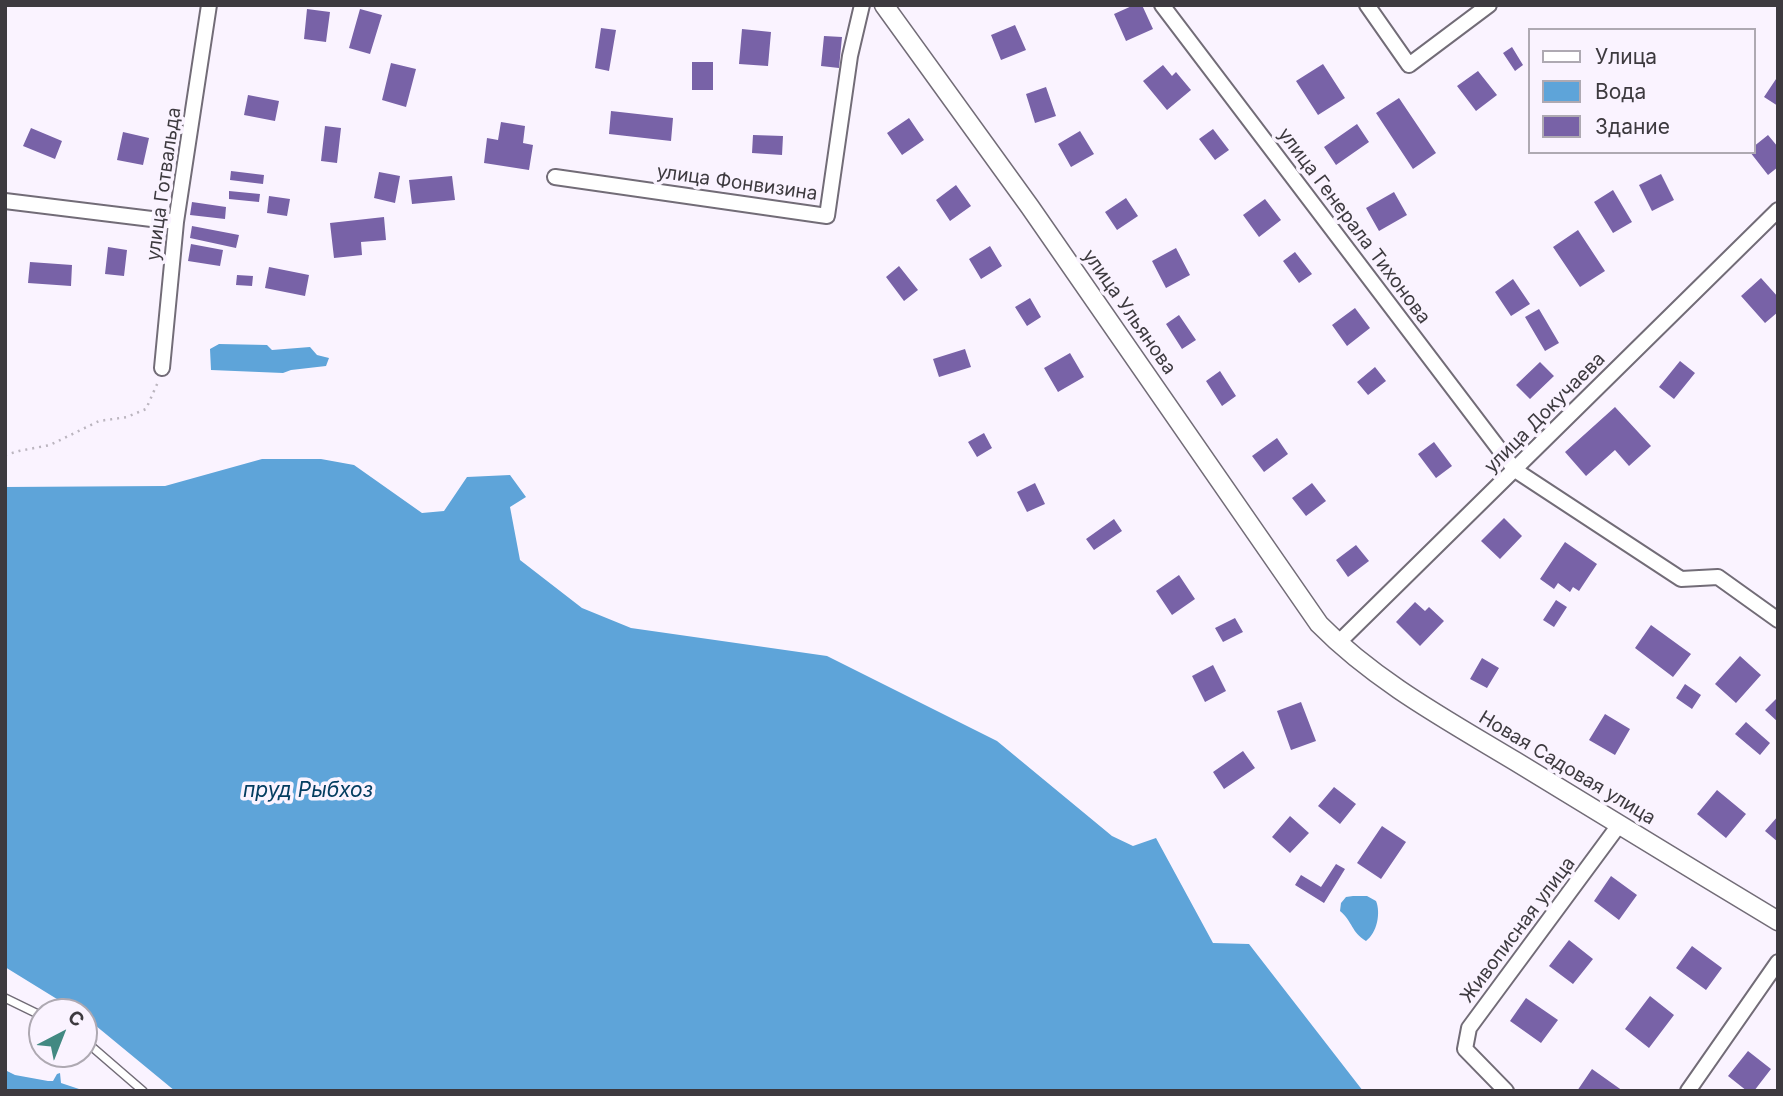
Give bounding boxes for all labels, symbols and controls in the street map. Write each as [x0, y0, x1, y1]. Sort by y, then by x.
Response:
legend [1528, 28, 1755, 154]
text: Улица [1595, 44, 1657, 69]
text: Вода [1595, 79, 1646, 104]
street label: улица Готвальда [142, 106, 186, 262]
text: Здание [1595, 114, 1670, 139]
street label: улица Генерала Тихонова [1273, 124, 1435, 328]
street label: улица Фонвизина [655, 160, 819, 206]
street label: улица Ульянова [1077, 245, 1181, 379]
street label: улица Докучаева [1480, 348, 1610, 478]
street label: Новая Садовая улица [1475, 706, 1659, 830]
water label: пруд Рыбхоз [243, 778, 373, 804]
street label: Живописная улица [1456, 853, 1580, 1007]
north arrow [28, 998, 98, 1068]
text: С [63, 1005, 89, 1032]

